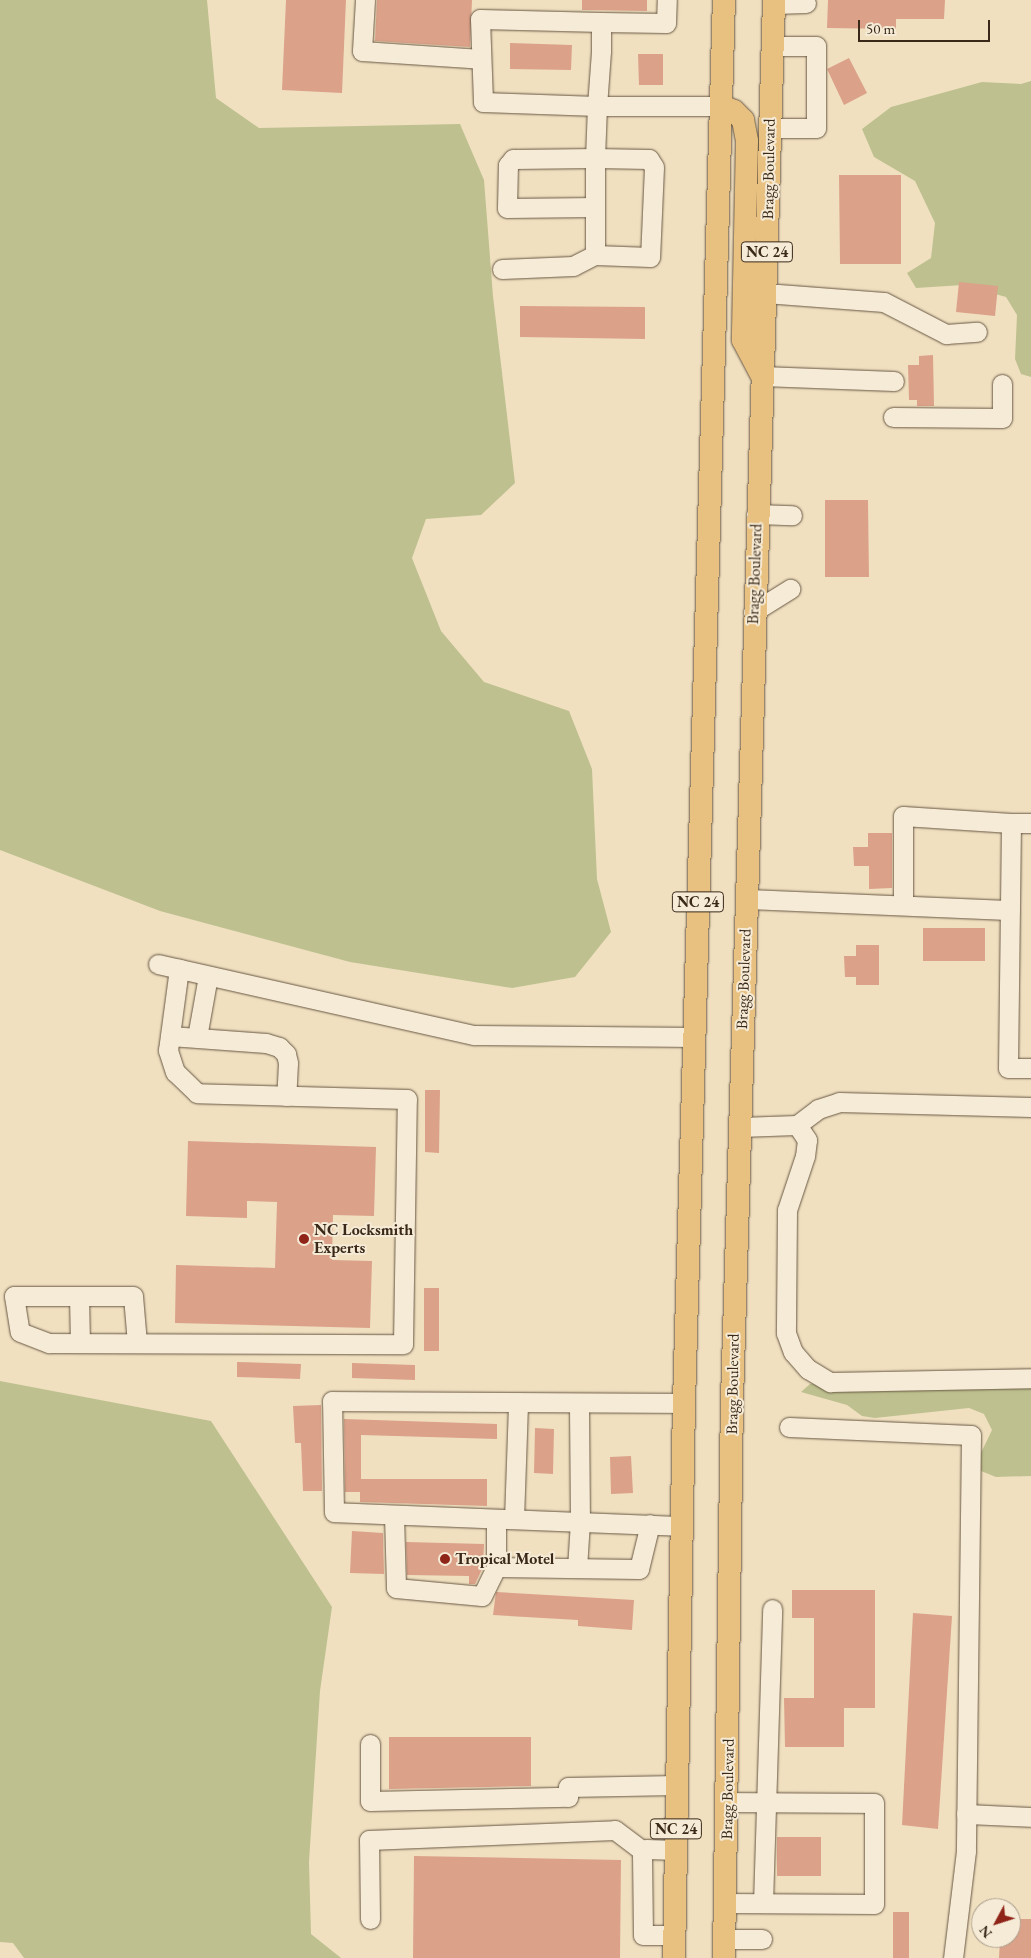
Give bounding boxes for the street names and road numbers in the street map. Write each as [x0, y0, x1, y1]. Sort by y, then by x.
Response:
street label: Bragg Boulevard [759, 119, 779, 219]
road number: NC 24 [741, 240, 793, 264]
street label: Bragg Boulevard [744, 523, 766, 625]
road number: NC 24 [672, 890, 724, 914]
street label: Bragg Boulevard [733, 928, 755, 1030]
street label: Bragg Boulevard [723, 1334, 743, 1434]
street label: Bragg Boulevard [718, 1739, 738, 1839]
road number: NC 24 [650, 1816, 702, 1842]

